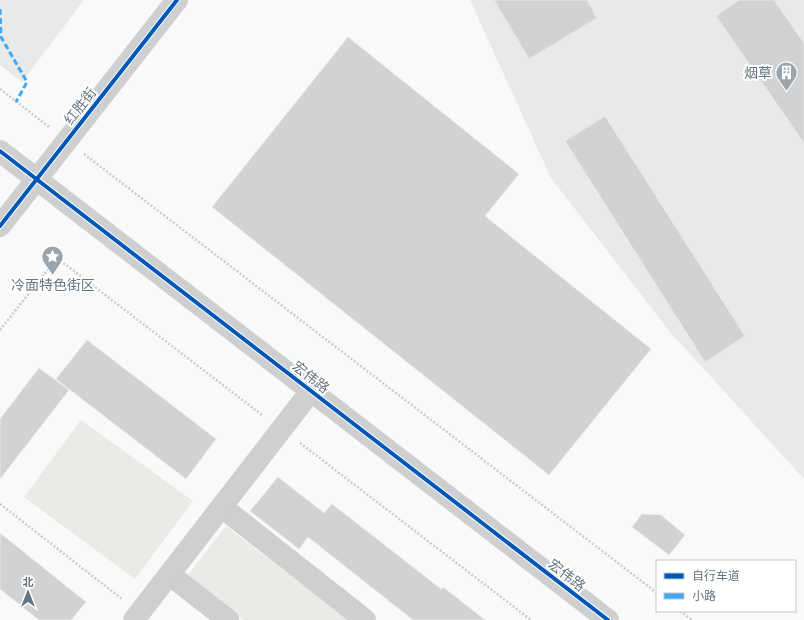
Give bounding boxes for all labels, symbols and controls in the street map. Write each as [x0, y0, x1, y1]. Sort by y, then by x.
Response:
building icon: 烟草 [774, 60, 800, 93]
place label: 烟草 [744, 65, 772, 81]
street label: 红胜街 [61, 85, 99, 127]
place icon: 冷面特色街区 [40, 244, 66, 277]
place label: 冷面特色街区 [11, 277, 95, 293]
street label: 宏伟路 [290, 358, 332, 396]
street label: 宏伟路 [546, 556, 588, 594]
legend [656, 560, 796, 612]
text: 自行车道 [692, 569, 740, 583]
north arrow [8, 572, 48, 612]
text: 北 [23, 576, 34, 589]
text: 小路 [692, 589, 716, 603]

